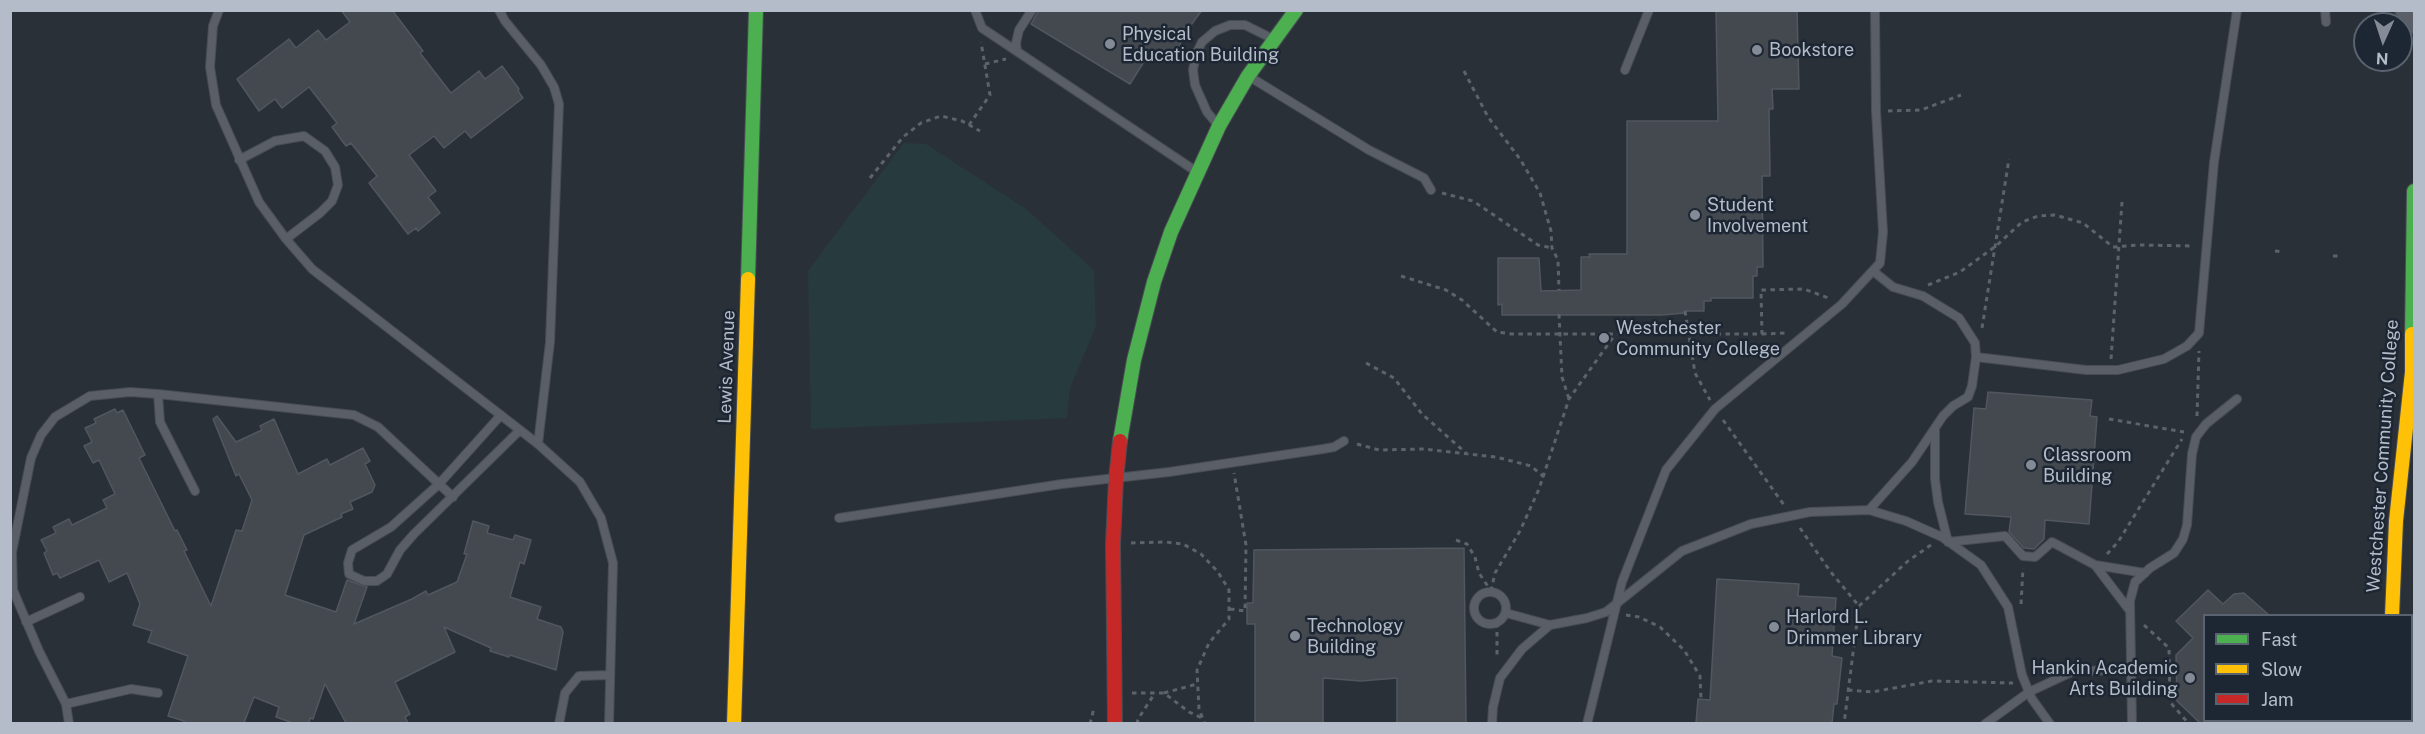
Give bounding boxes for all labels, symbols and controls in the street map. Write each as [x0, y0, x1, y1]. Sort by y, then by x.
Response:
north arrow [2353, 12, 2413, 72]
place label: Physical Education Building [1122, 23, 1279, 66]
marker: Physical Education Building [1103, 37, 1117, 51]
place label: Bookstore [1769, 39, 1854, 61]
marker: Bookstore [1750, 43, 1764, 57]
text: N [2375, 49, 2389, 68]
place label: Student Involvement [1707, 194, 1808, 236]
marker: Student Involvement [1688, 208, 1702, 222]
street label: Lewis Avenue [714, 310, 740, 424]
place label: Westchester Community College [1616, 317, 1780, 360]
street label: Westchester Community College [2363, 319, 2403, 593]
marker: Westchester Community College [1597, 331, 1611, 345]
place label: Classroom Building [2043, 444, 2132, 486]
marker: Classroom Building [2024, 458, 2038, 472]
place label: Harlord L. Drimmer Library [1786, 606, 1922, 648]
legend [2203, 614, 2413, 722]
place label: Technology Building [1307, 615, 1403, 658]
marker: Harlord L. Drimmer Library [1767, 620, 1781, 634]
marker: Technology Building [1288, 629, 1302, 643]
text: Fast [2261, 629, 2297, 650]
place label: Hankin Academic Arts Building [2032, 657, 2178, 700]
text: Slow [2261, 659, 2302, 680]
marker: Hankin Academic Arts Building [2183, 671, 2197, 685]
text: Jam [2261, 689, 2294, 710]

